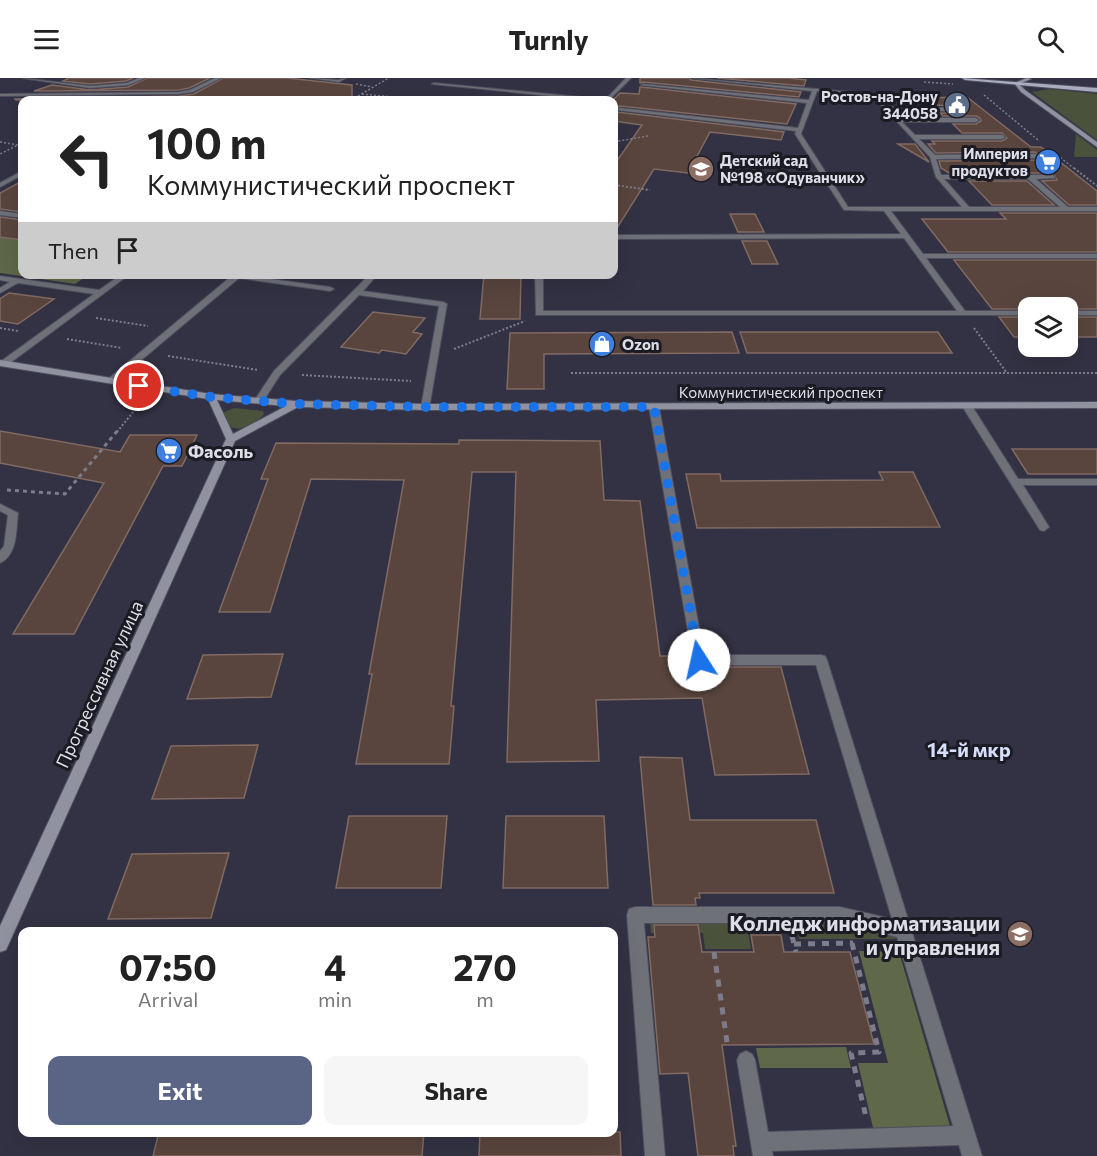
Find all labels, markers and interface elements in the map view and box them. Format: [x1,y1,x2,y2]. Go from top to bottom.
icon: menu [30,23,63,56]
text: Turnly [508,23,589,56]
icon: search [1034,23,1067,56]
place label: Ростов-на-Дону 344058 [821,87,939,122]
public building icon: Ростов-на-Дону 344058 [942,90,972,120]
text: 100 m [147,116,267,168]
icon: left [48,120,126,198]
place label: Империя продуктов [951,144,1028,179]
supermarket icon: Империя продуктов [1033,147,1063,177]
place label: Детский сад №198 «Одуванчик» [720,151,865,186]
school or university icon: Детский сад №198 «Одуванчик» [686,154,716,184]
text: Коммунистический проспект [147,168,515,201]
icon: arrive [111,234,144,267]
text: Then [48,237,99,264]
map controls [1018,297,1078,357]
button: layers [1018,297,1078,357]
shop icon: Ozon [587,329,617,359]
place label: Ozon [622,335,660,353]
pin [113,360,164,411]
icon: arrive [122,369,155,402]
street label: Коммунистический проспект [679,383,883,401]
supermarket icon: Фасоль [154,436,184,466]
place label: Фасоль [188,440,254,462]
street label: Прогрессивная улица [51,597,147,771]
position arrow [667,628,731,692]
district label: 14-й мкр [927,737,1011,761]
place label: Колледж информатизации и управления [729,910,1000,959]
school or university icon: Колледж информатизации и управления [1005,919,1035,949]
text: 07:50 [119,944,217,988]
text: 4 [324,944,346,988]
text: 270 [453,944,517,988]
text: Arrival [138,987,198,1011]
text: min [318,987,352,1011]
text: m [476,987,494,1011]
button: Exit [48,1056,312,1125]
button: Share [324,1056,588,1125]

